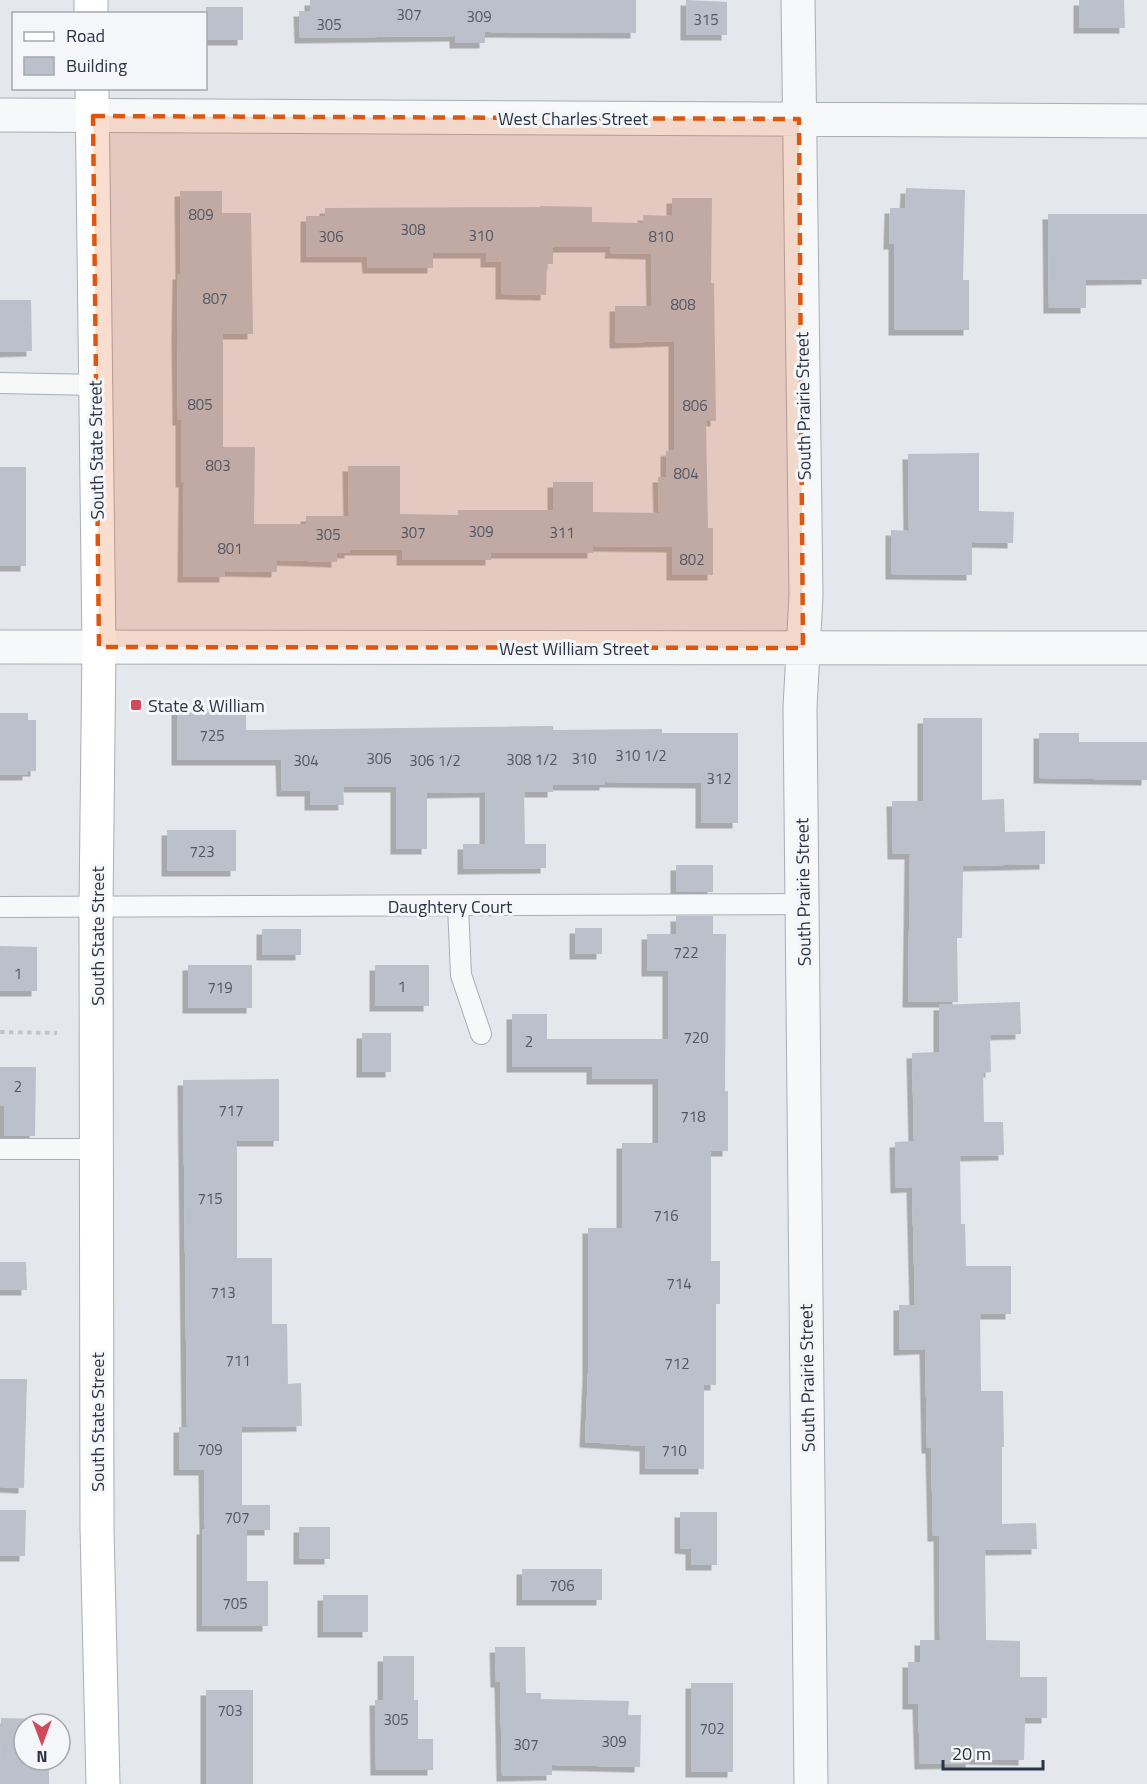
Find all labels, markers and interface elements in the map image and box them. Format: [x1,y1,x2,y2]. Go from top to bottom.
house number: 307 [396,3,422,26]
house number: 309 [466,5,492,28]
house number: 315 [693,8,719,31]
legend [12,12,207,90]
house number: 305 [316,13,342,36]
text: Road [66,22,105,49]
text: Building [66,52,127,79]
street label: West Charles Street [498,105,649,132]
house number: 809 [188,203,214,226]
house number: 308 [400,218,426,241]
house number: 310 [468,224,494,247]
house number: 306 [318,225,344,248]
house number: 810 [648,225,674,248]
house number: 807 [202,287,228,310]
house number: 808 [670,293,696,316]
street label: South Prairie Street [788,331,818,480]
street label: South State Street [81,379,111,520]
house number: 805 [187,393,213,416]
house number: 806 [682,394,708,417]
house number: 803 [205,454,231,477]
house number: 804 [673,462,699,485]
house number: 309 [468,520,494,543]
house number: 307 [400,521,426,544]
house number: 311 [549,521,575,544]
house number: 305 [315,523,341,546]
house number: 801 [217,537,243,560]
house number: 802 [679,548,705,571]
street label: West William Street [499,635,650,662]
place label: State & William [148,692,265,719]
marker: State & William [129,698,143,712]
house number: 725 [199,724,225,747]
house number: 310 1/2 [615,744,667,767]
house number: 306 [366,747,392,770]
house number: 310 [571,747,597,770]
house number: 308 1/2 [506,748,558,771]
house number: 304 [293,749,319,772]
house number: 306 1/2 [409,749,461,772]
house number: 312 [706,767,732,790]
street label: South Prairie Street [788,817,818,966]
house number: 723 [189,840,215,863]
street label: South State Street [84,866,111,1006]
street label: Daughtery Court [388,893,513,920]
house number: 722 [673,941,699,964]
house number: 1 [14,962,22,985]
house number: 1 [398,975,406,998]
house number: 719 [207,976,233,999]
house number: 720 [683,1026,709,1049]
house number: 2 [525,1030,533,1053]
house number: 2 [14,1075,22,1098]
house number: 717 [218,1099,244,1122]
house number: 718 [680,1105,706,1128]
house number: 715 [197,1187,223,1210]
house number: 716 [653,1204,679,1227]
house number: 714 [666,1272,692,1295]
house number: 713 [210,1281,236,1304]
street label: South Prairie Street [792,1303,822,1452]
house number: 711 [225,1349,251,1372]
street label: South State Street [84,1352,111,1492]
house number: 712 [664,1352,690,1375]
house number: 709 [197,1438,223,1461]
house number: 710 [661,1439,687,1462]
house number: 707 [224,1506,250,1529]
house number: 706 [549,1574,575,1597]
house number: 705 [222,1592,248,1615]
house number: 703 [217,1699,243,1722]
house number: 305 [383,1708,409,1731]
north arrow [12,1712,72,1772]
house number: 702 [699,1717,725,1740]
house number: 309 [601,1730,627,1753]
house number: 307 [513,1733,539,1756]
scale bar [943,1733,1044,1771]
text: 20 m [952,1740,991,1767]
text: N [36,1745,48,1769]

